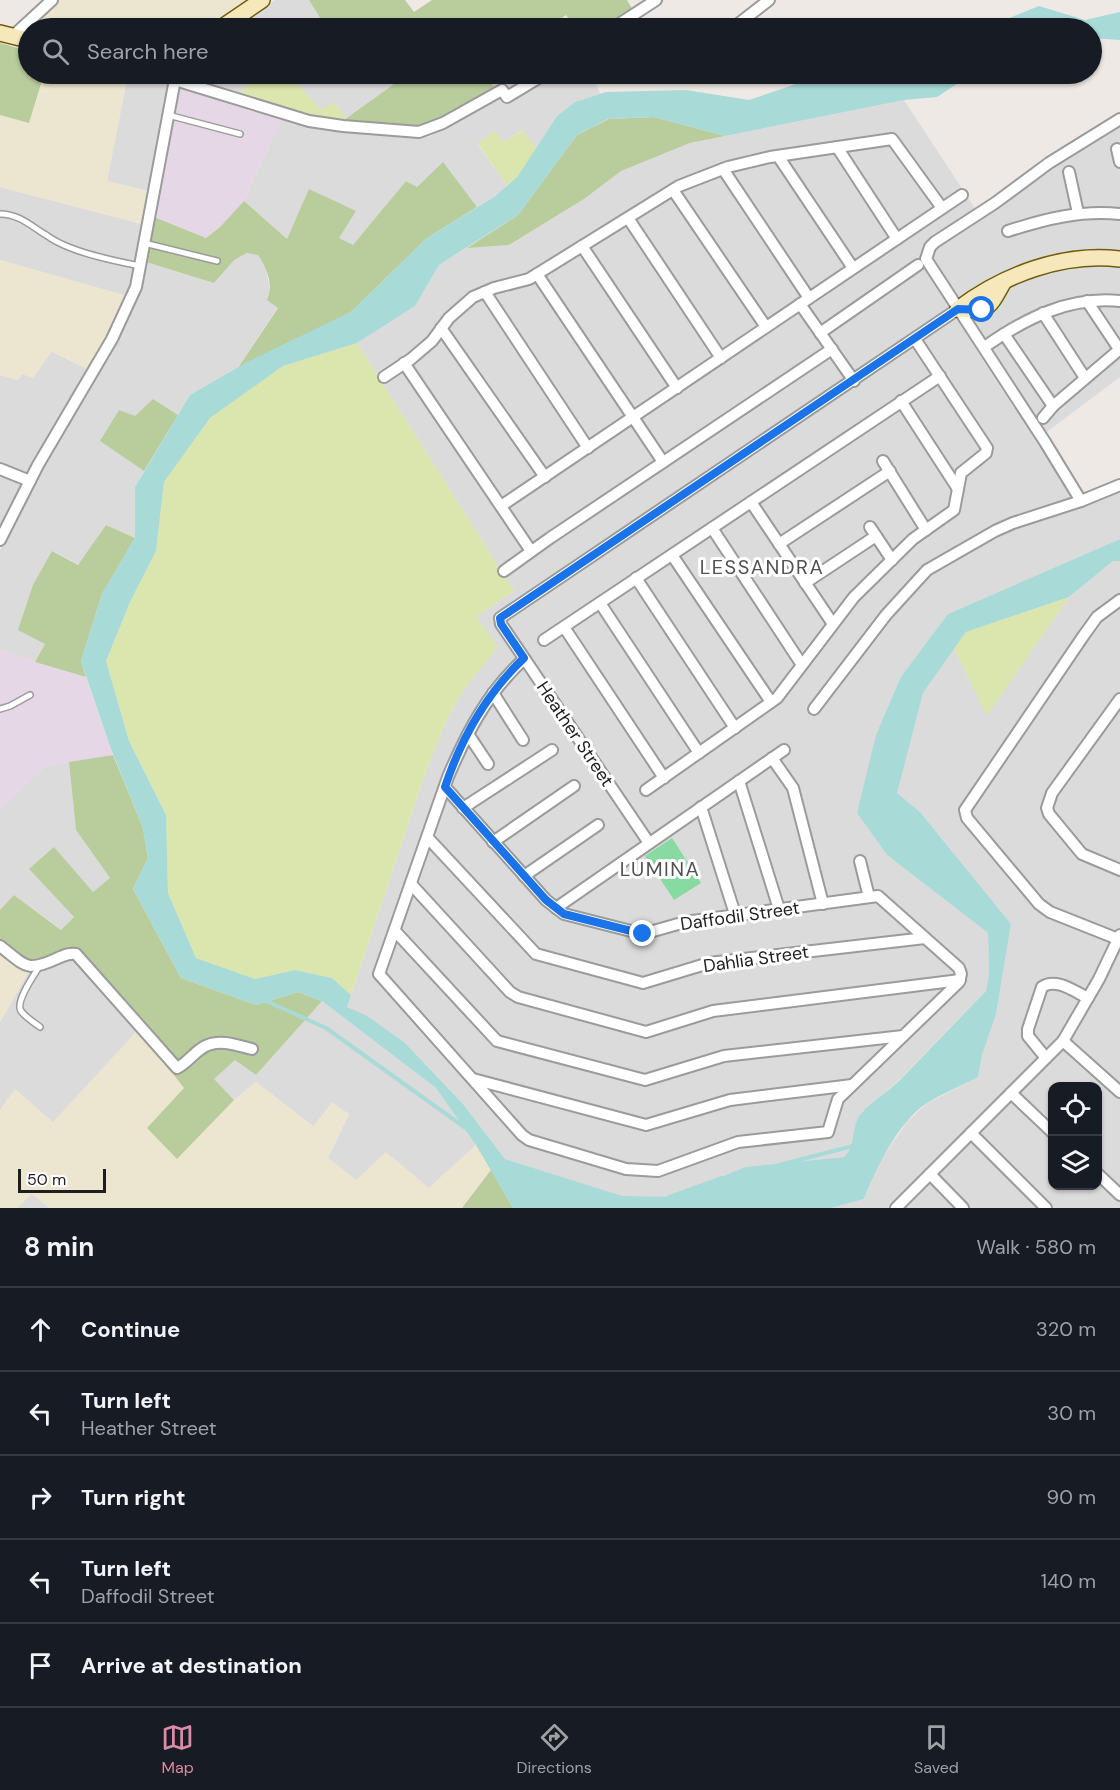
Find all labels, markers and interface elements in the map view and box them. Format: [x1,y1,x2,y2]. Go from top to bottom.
search box [18,18,1102,84]
icon: search [39,35,72,68]
text: Search here [87,37,208,66]
route start [968,296,994,322]
district label: LESSANDRA [700,554,824,580]
street label: Heather Street [531,677,619,791]
district label: LUMINA [620,856,700,882]
street label: Daffodil Street [679,896,801,936]
route end [629,920,655,946]
street label: Dahlia Street [702,940,810,978]
map controls [1048,1082,1102,1190]
button: locate [1048,1082,1102,1136]
button: layers [1048,1136,1102,1190]
scale bar [18,1166,106,1194]
text: 50 m [27,1169,66,1190]
text: 8 min [24,1230,94,1264]
text: Walk · 580 m [976,1234,1096,1260]
icon: ahead [24,1313,57,1346]
text: Continue [81,1315,180,1344]
text: 320 m [1036,1316,1096,1342]
text: Turn left [81,1386,171,1415]
icon: left [24,1397,57,1430]
text: 30 m [1047,1400,1096,1426]
text: Heather Street [81,1415,217,1441]
icon: right [24,1481,57,1514]
text: Turn right [81,1483,186,1512]
text: 90 m [1047,1484,1096,1510]
text: Turn left [81,1554,171,1583]
icon: left [24,1565,57,1598]
text: 140 m [1041,1568,1096,1594]
text: Daffodil Street [81,1583,215,1609]
icon: arrive [24,1649,57,1682]
text: Arrive at destination [81,1651,302,1680]
tab: Map [161,1721,194,1778]
tab: Directions [516,1721,592,1778]
tab: Saved [914,1721,959,1778]

